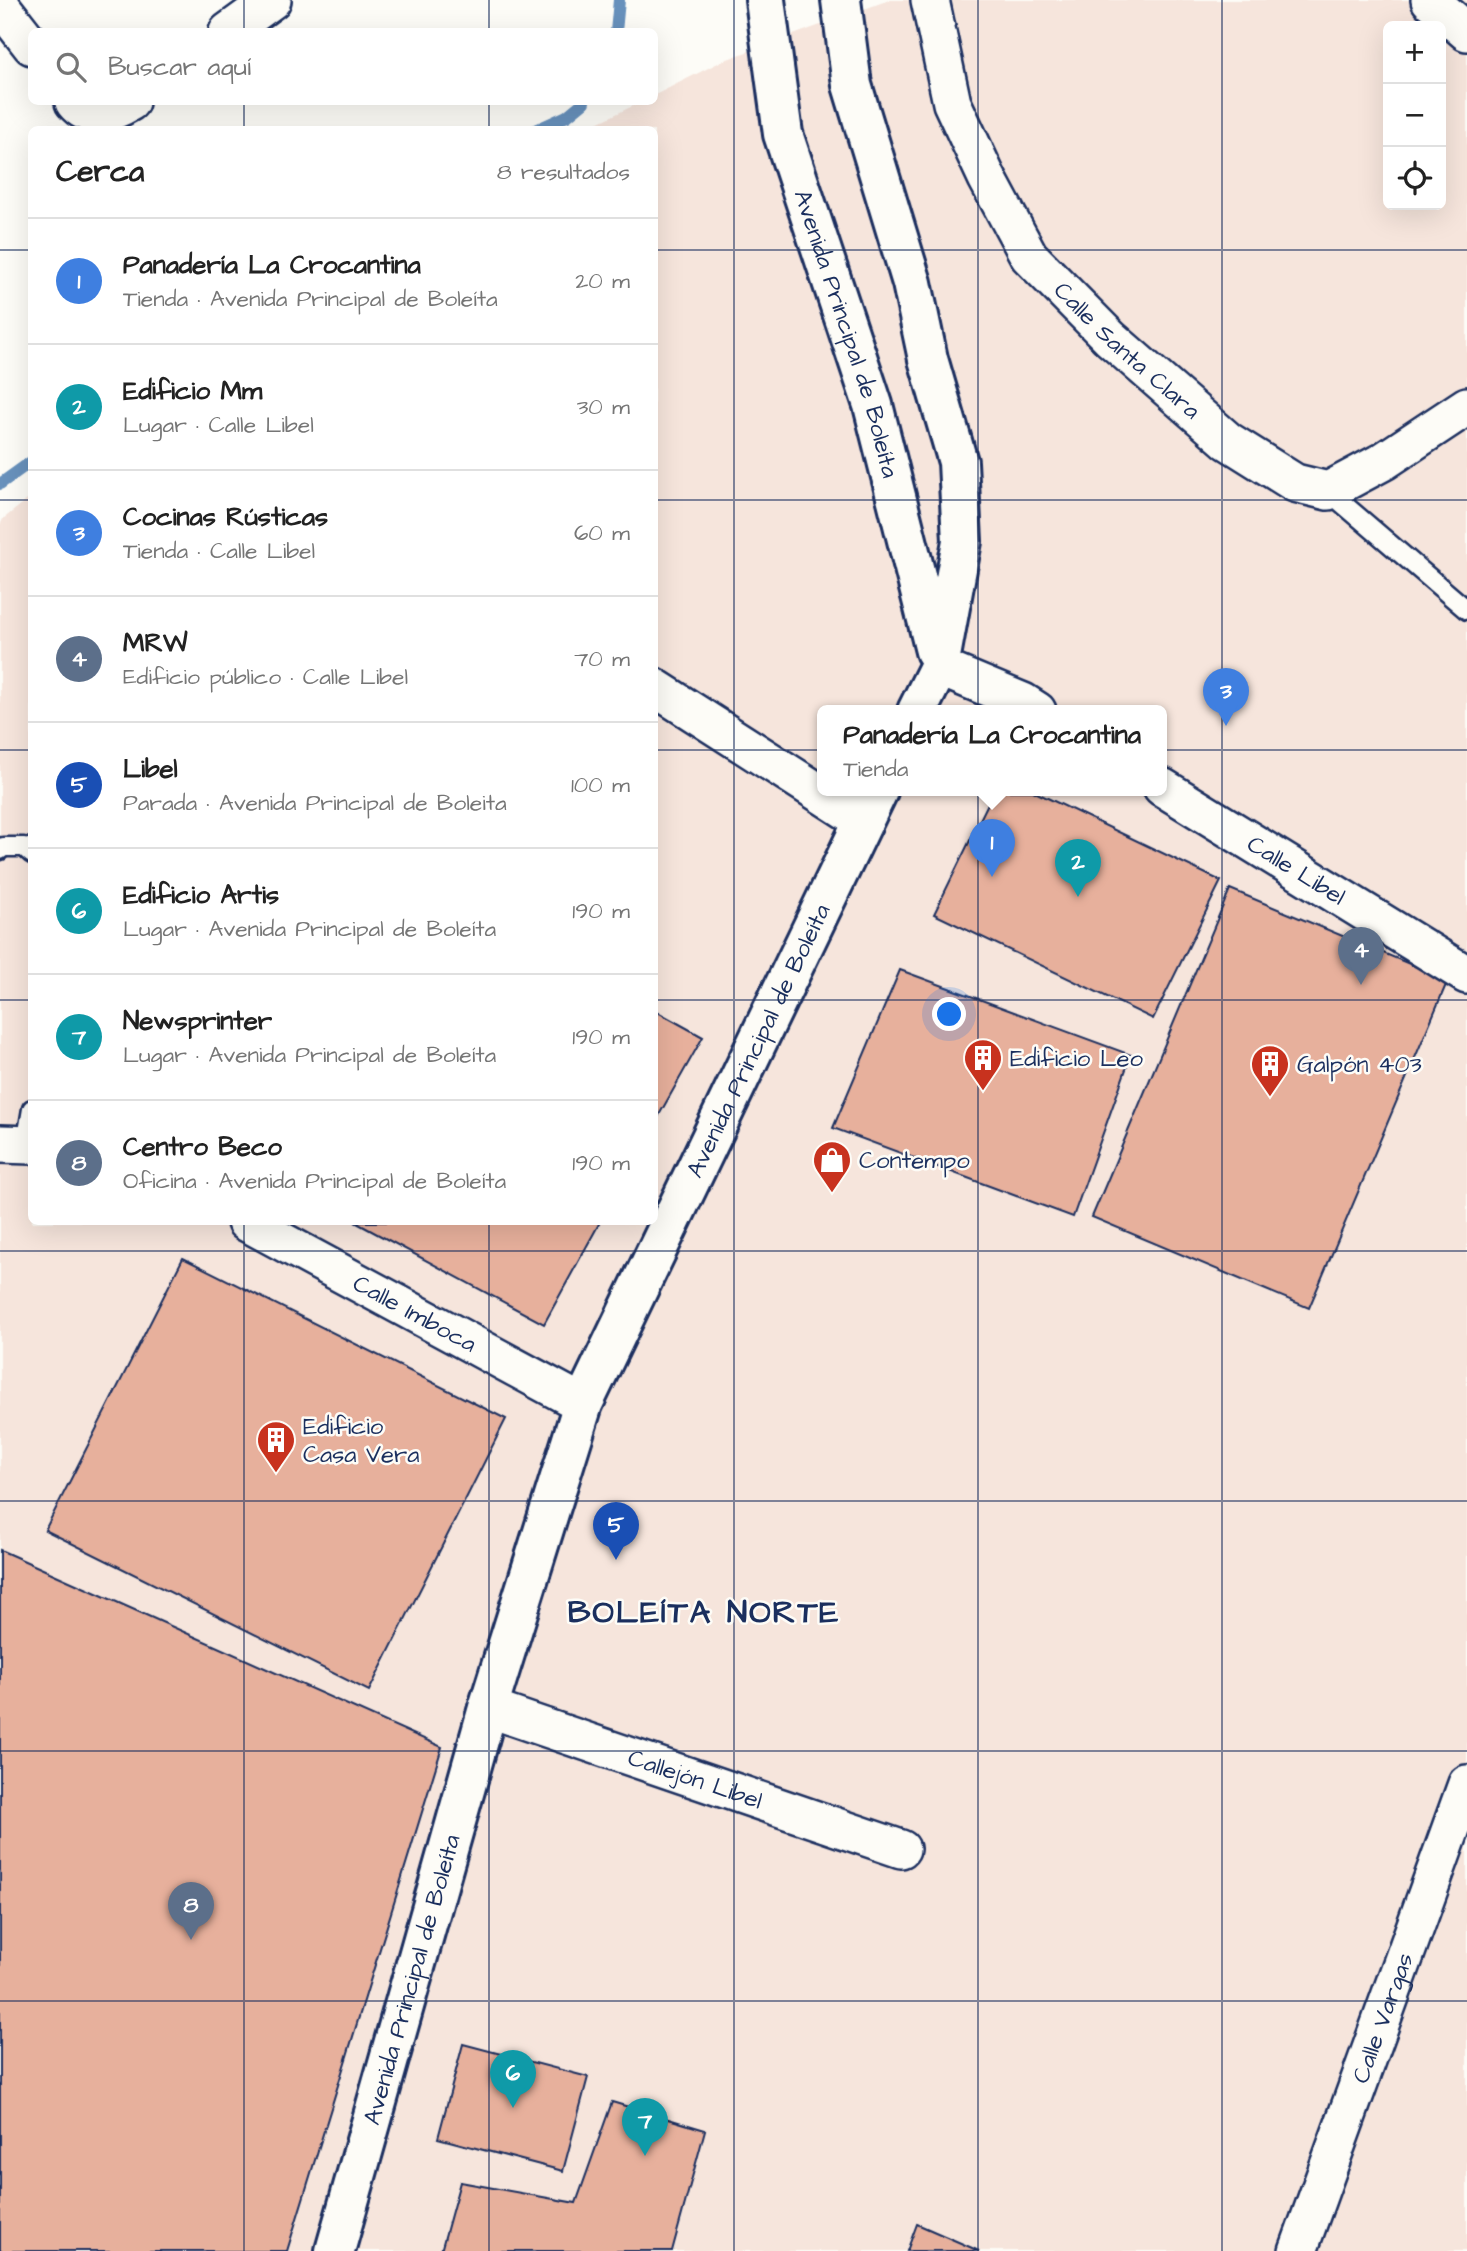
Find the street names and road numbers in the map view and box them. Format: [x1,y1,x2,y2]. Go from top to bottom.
street label: Avenida Principal de Boleíta [785,186,907,482]
street label: Calle Santa Clara [1046,275,1208,428]
street label: Calle Libel [1240,827,1352,914]
street label: Avenida Principal de Boleíta [678,898,839,1184]
street label: Calle Imboca [347,1267,482,1361]
street label: Callejón Libel [623,1741,767,1818]
street label: Avenida Principal de Boleíta [355,1831,470,2129]
street label: Calle Vargas [1344,1948,1423,2088]

